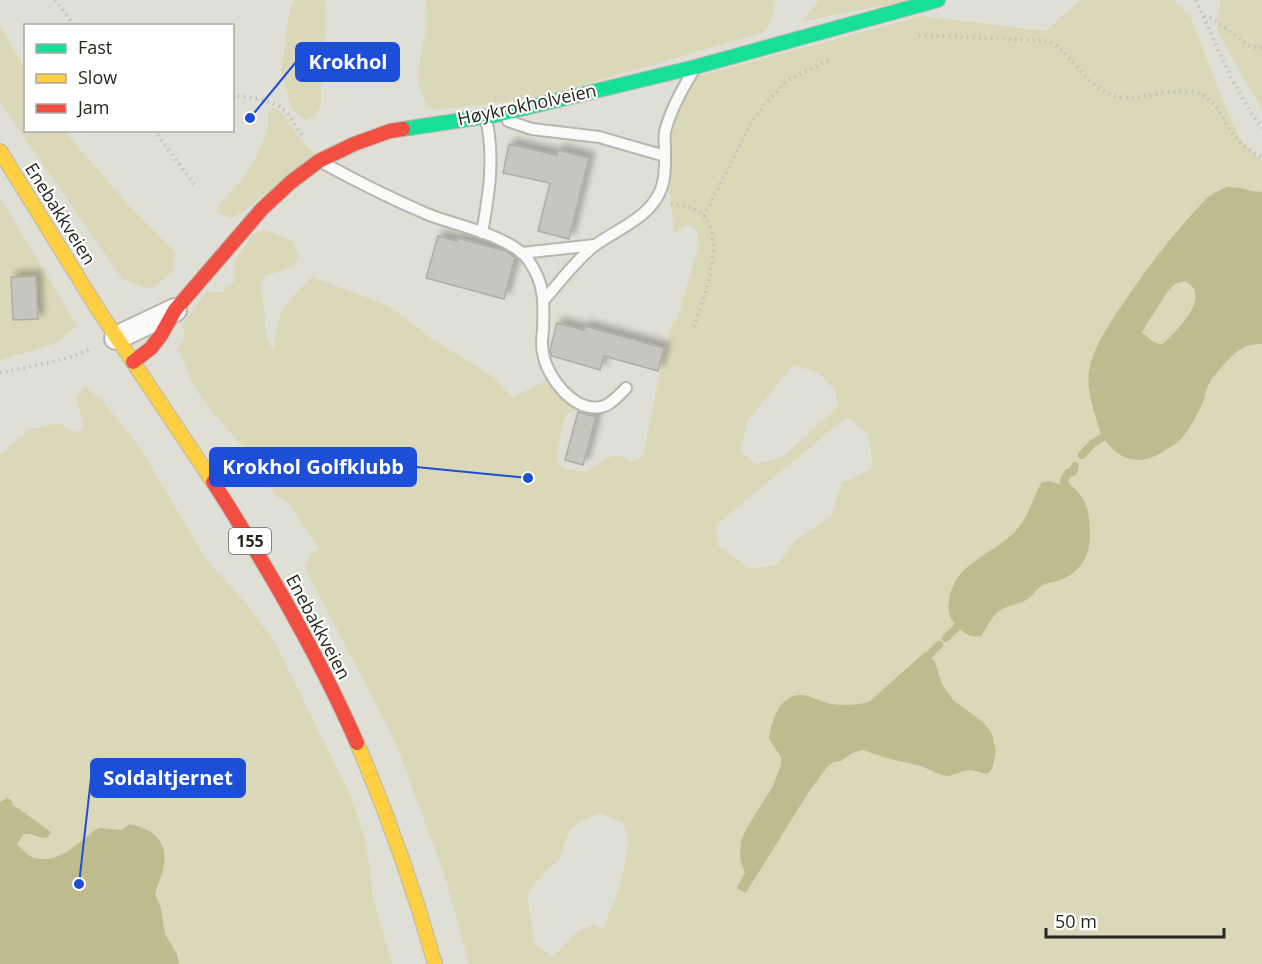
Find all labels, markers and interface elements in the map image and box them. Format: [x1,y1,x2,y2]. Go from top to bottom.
legend [24,24,234,132]
text: Fast [78,35,112,59]
callout: Krokhol [296,43,399,81]
text: Krokhol [309,48,387,75]
text: Slow [78,65,117,89]
street label: Høykrokholveien [455,78,598,130]
text: Jam [76,95,110,119]
street label: Enebakkveien [20,158,102,269]
callout: Krokhol Golfklubb [210,448,416,486]
text: Krokhol Golfklubb [222,453,404,480]
road number: 155 [229,528,271,554]
street label: Enebakkveien [281,570,357,683]
callout: Soldaltjernet [91,759,245,797]
text: Soldaltjernet [103,764,233,791]
scale bar [1046,901,1224,939]
text: 50 m [1055,909,1097,933]

